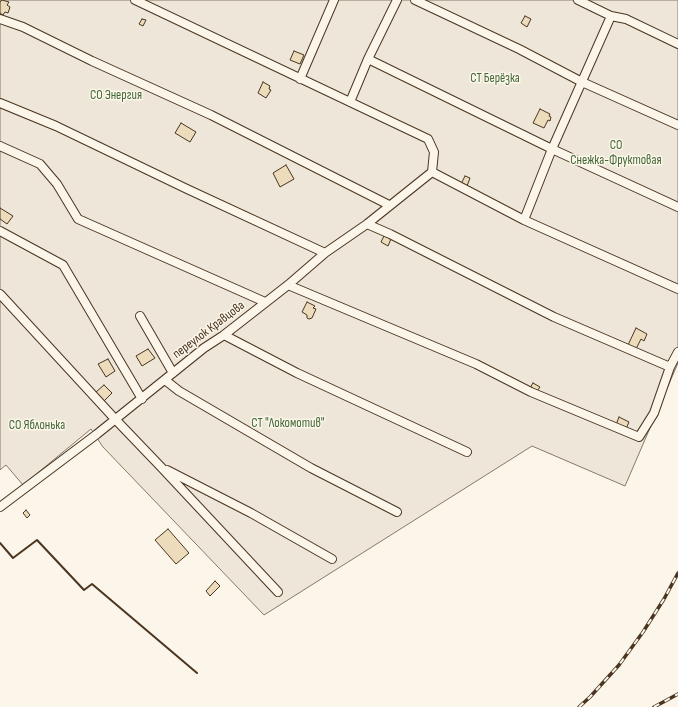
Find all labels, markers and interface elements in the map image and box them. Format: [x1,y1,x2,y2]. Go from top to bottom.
park label: СТ Берёзка [470,71,520,87]
park label: СО Энергия [90,88,142,104]
park label: СО Снежка-Фруктовая [570,138,662,169]
street label: переулок Кравцова [170,298,248,362]
park label: СТ "Локомотив" [251,416,325,432]
park label: СО Яблонька [9,418,65,434]

